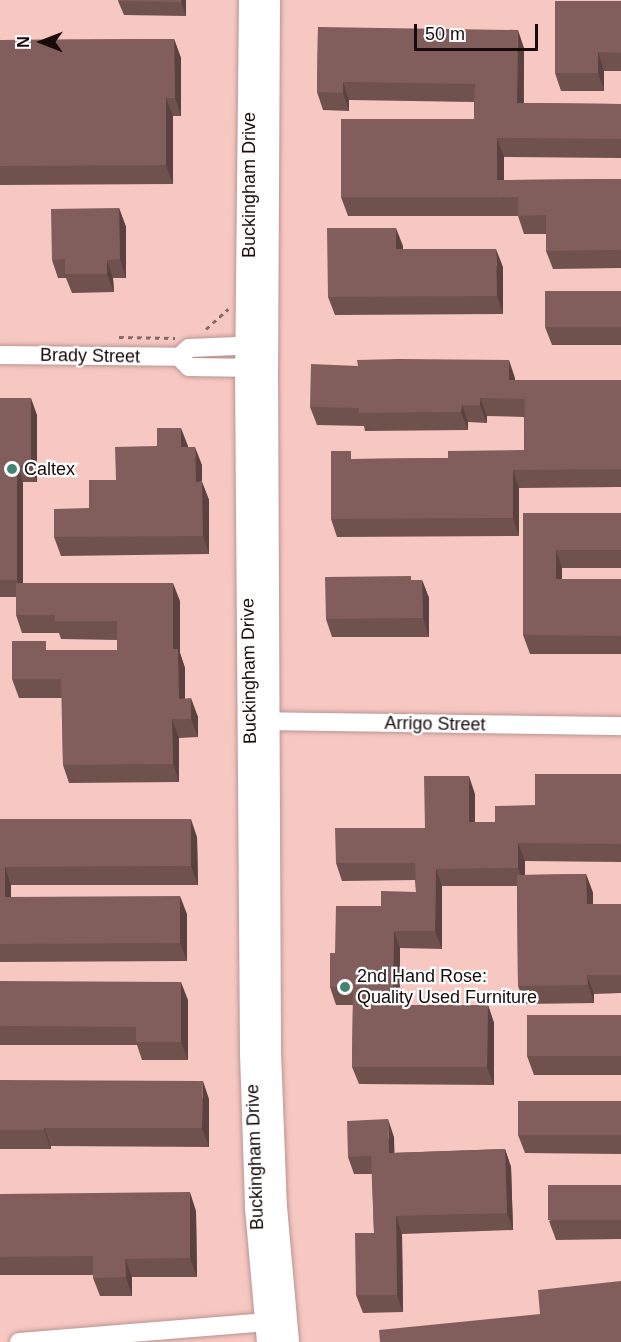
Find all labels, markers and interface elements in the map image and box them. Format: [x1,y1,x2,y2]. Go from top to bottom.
north arrow [12,12,72,72]
scale bar [417,12,542,50]
text: 50 m [425,24,465,44]
text: N [15,36,32,48]
street label: Buckingham Drive [238,112,260,258]
street label: Brady Street [40,344,140,368]
place label: Caltex [24,458,75,480]
marker: Caltex [5,462,19,476]
street label: Buckingham Drive [237,598,261,744]
street label: Arrigo Street [384,712,486,736]
place label: 2nd Hand Rose: Quality Used Furniture [357,966,537,1008]
marker: 2nd Hand Rose: Quality Used Furniture [338,980,352,994]
street label: Buckingham Drive [242,1084,268,1230]

